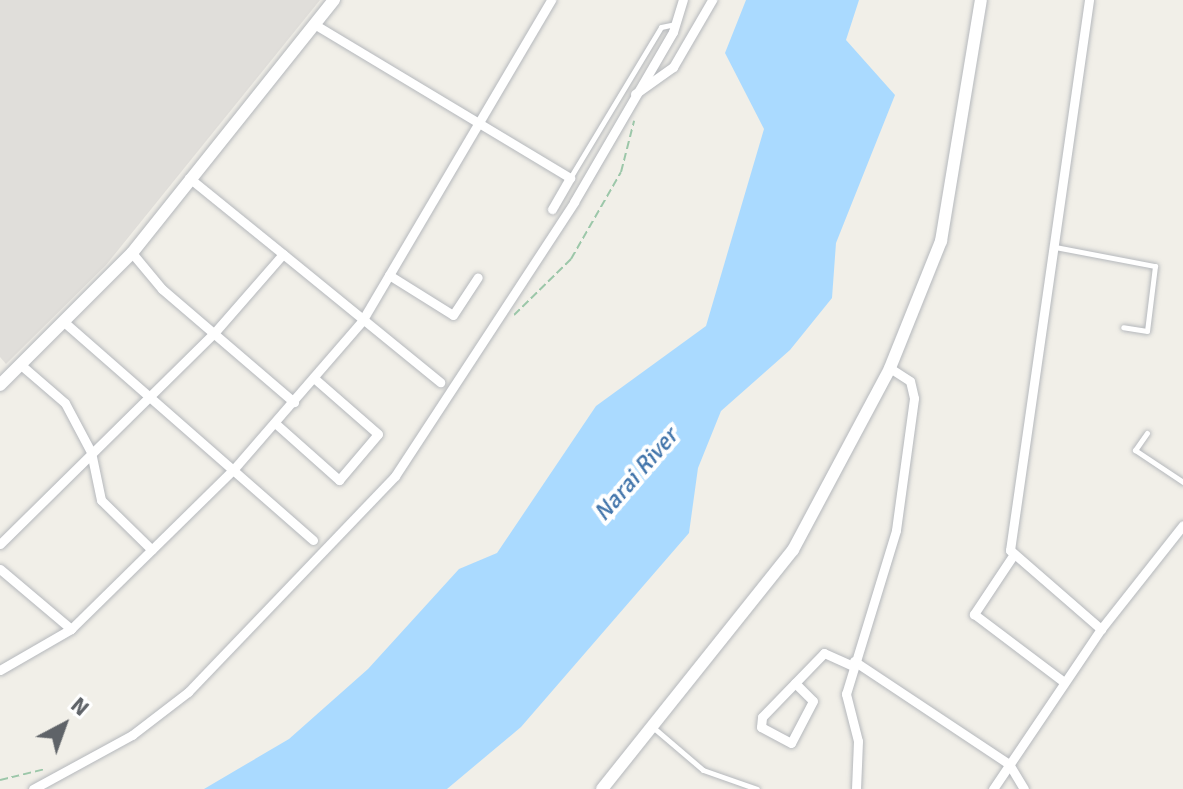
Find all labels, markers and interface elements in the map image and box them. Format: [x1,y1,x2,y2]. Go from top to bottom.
water label: Narai River [588,423,684,527]
north arrow [24,685,104,765]
text: N [65,691,95,722]

